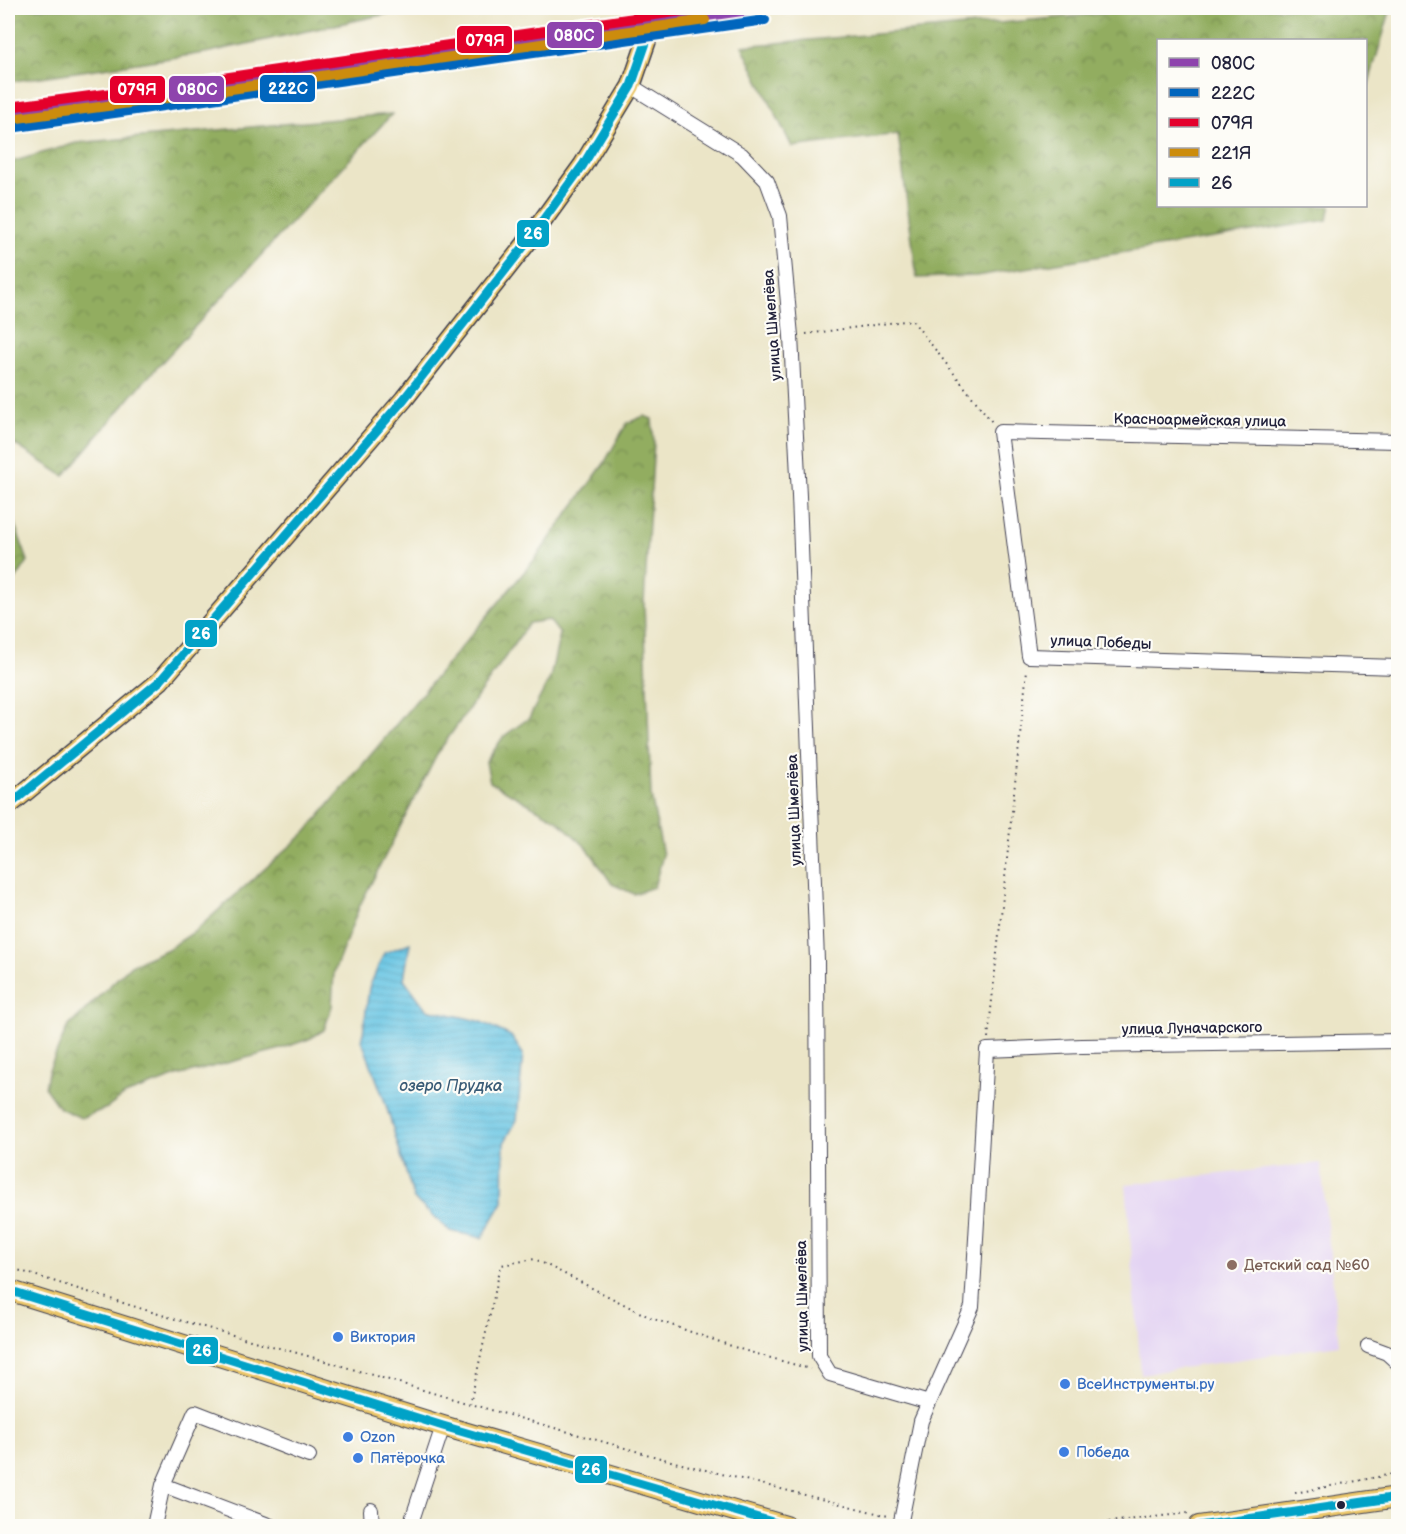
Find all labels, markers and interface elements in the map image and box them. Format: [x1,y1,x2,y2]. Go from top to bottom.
line badge: 080С [546,21,603,49]
line badge: 079Я [456,25,513,54]
text: 080С [554,27,594,46]
text: 079Я [465,32,505,51]
legend [1157,39,1367,207]
text: 080С [1211,53,1255,74]
line badge: 222С [259,74,316,103]
line badge: 079Я [109,75,166,104]
line badge: 080С [168,75,225,103]
text: 222С [268,80,308,99]
text: 079Я [117,81,157,100]
text: 080С [177,81,217,100]
text: 222С [1211,83,1255,104]
text: 079Я [1211,113,1253,134]
text: 221Я [1211,143,1252,164]
text: 26 [1211,173,1233,194]
line badge: 26 [516,219,550,248]
text: 26 [523,225,543,244]
street label: улица Шмелёва [759,268,786,381]
street label: Красноармейская улица [1114,409,1287,432]
line badge: 26 [184,619,218,648]
text: 26 [191,625,211,644]
street label: улица Победы [1050,631,1152,654]
street label: улица Шмелёва [783,754,806,866]
street label: улица Луначарского [1122,1018,1263,1039]
water label: озеро Прудка [400,1077,502,1096]
street label: улица Шмелёва [792,1240,813,1352]
place label: Детский сад №60 [1244,1256,1370,1275]
marker: Детский сад №60 [1225,1258,1239,1272]
place label: Виктория [350,1328,416,1347]
marker: Виктория [331,1330,345,1344]
line badge: 26 [185,1336,219,1365]
text: 26 [192,1342,212,1361]
place label: ВсеИнструменты.ру [1077,1375,1214,1394]
marker: ВсеИнструменты.ру [1058,1377,1072,1391]
place label: Ozon [360,1428,395,1447]
marker: Ozon [341,1430,355,1444]
place label: Победа [1076,1443,1130,1462]
marker: Победа [1057,1445,1071,1459]
place label: Пятёрочка [370,1449,445,1468]
marker: Пятёрочка [351,1451,365,1465]
line badge: 26 [574,1455,608,1484]
text: 26 [581,1461,601,1480]
unlabelled marker [1335,1499,1347,1511]

